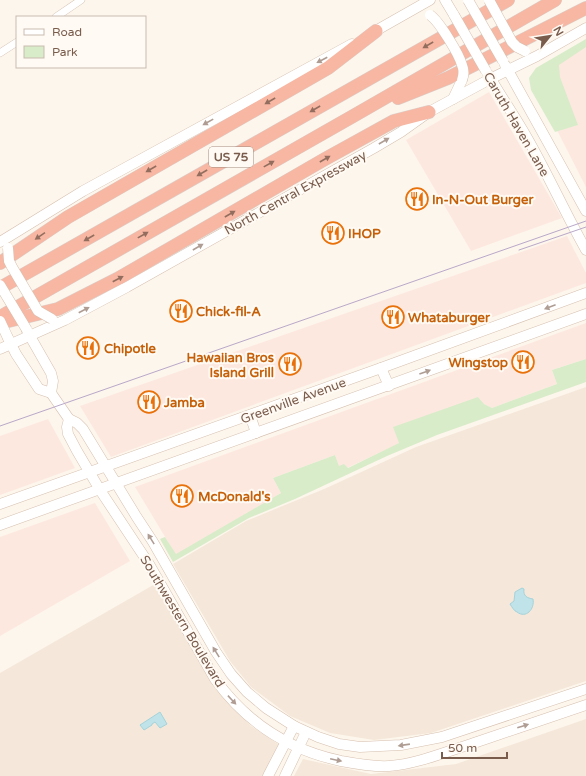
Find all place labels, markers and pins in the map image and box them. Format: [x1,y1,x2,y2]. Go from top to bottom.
restaurant icon: In-N-Out Burger [404,186,430,212]
place label: In-N-Out Burger [432,192,534,208]
restaurant icon: IHOP [320,220,346,246]
place label: IHOP [348,226,381,242]
restaurant icon: Chick-fil-A [168,298,194,324]
place label: Chick-fil-A [196,304,261,320]
restaurant icon: Whataburger [380,304,406,330]
place label: Whataburger [408,310,491,326]
restaurant icon: Chipotle [75,335,101,361]
place label: Chipotle [104,341,156,357]
restaurant icon: Wingstop [510,349,536,375]
place label: Hawaiian Bros Island Grill [187,350,274,381]
restaurant icon: Hawaiian Bros Island Grill [277,351,303,377]
place label: Wingstop [448,355,508,371]
restaurant icon: Jamba [136,389,162,415]
place label: Jamba [163,395,205,411]
restaurant icon: McDonald's [169,483,195,509]
place label: McDonald's [198,489,271,505]

